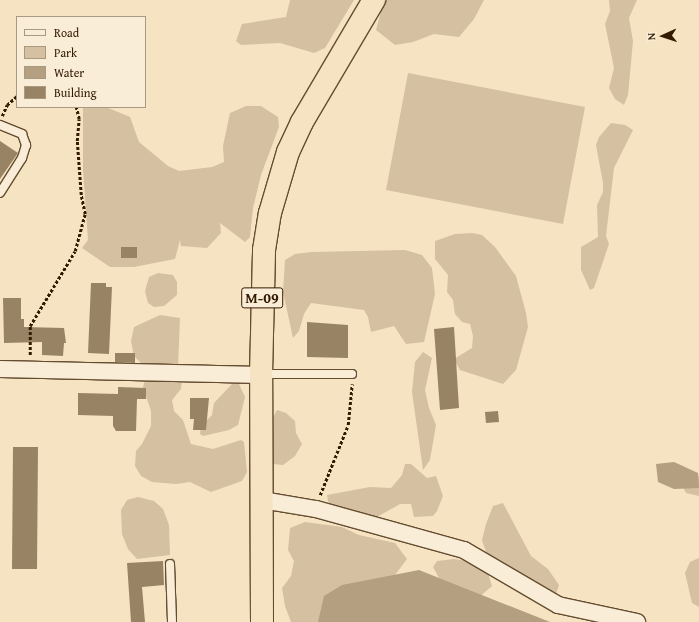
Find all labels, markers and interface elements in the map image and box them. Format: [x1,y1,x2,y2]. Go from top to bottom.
legend [16,16,146,108]
north arrow [643,16,683,56]
text: Road [54,24,79,41]
text: N [643,33,659,41]
text: Park [54,44,77,61]
text: Water [54,64,84,81]
text: Building [54,84,97,101]
road number: М-09 [241,285,283,311]

